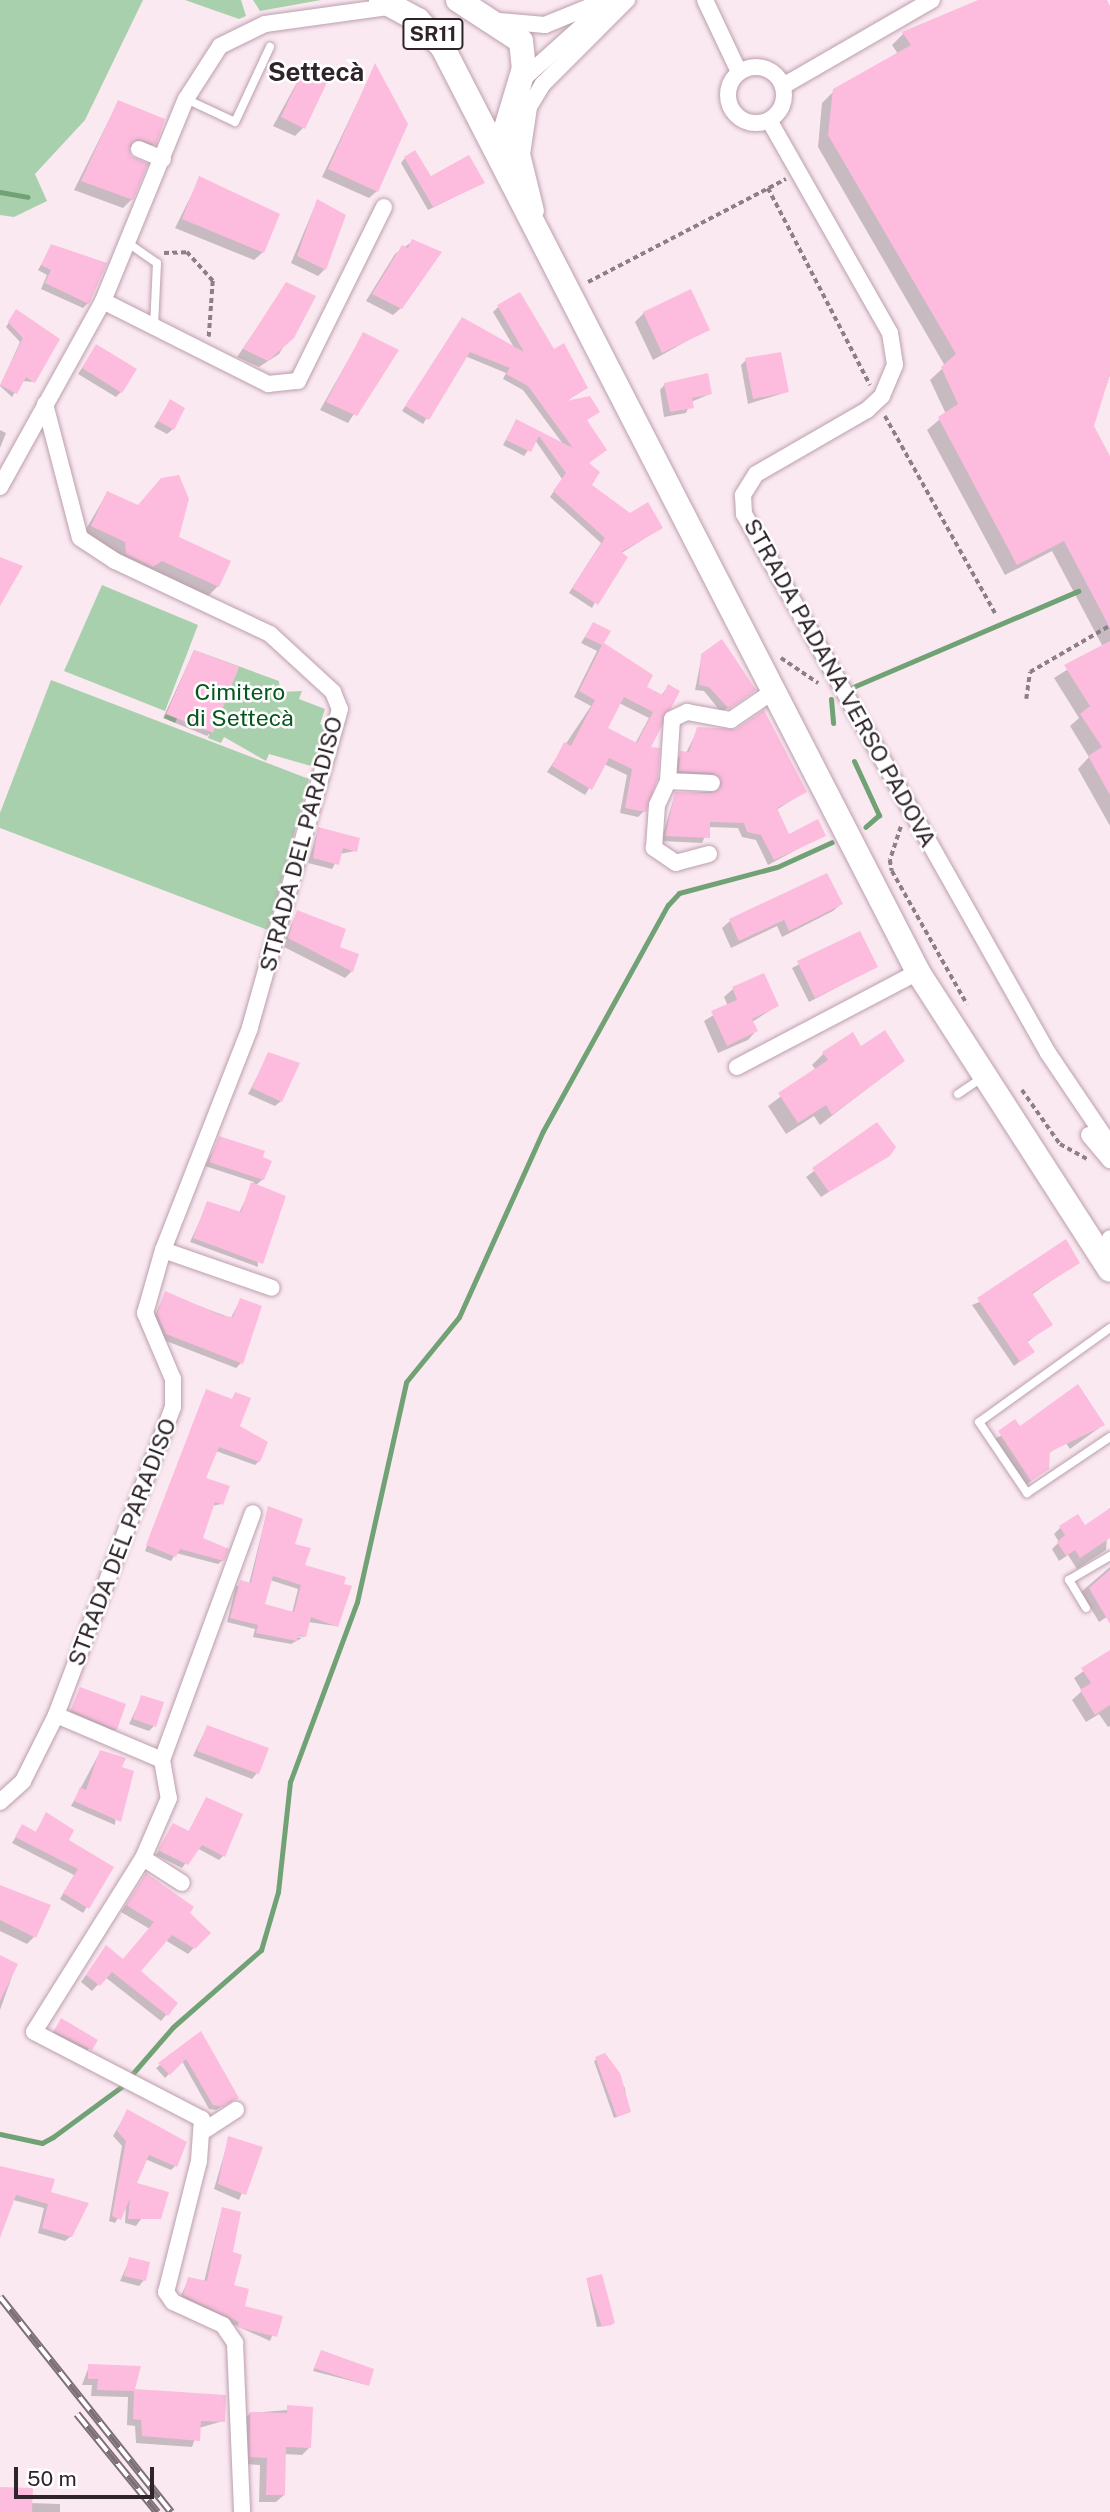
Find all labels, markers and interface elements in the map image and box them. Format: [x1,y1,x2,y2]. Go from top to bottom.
road number: SR11 [402,16,464,52]
district label: Settecà [268,56,364,88]
street label: STRADA PADANA VERSO PADOVA [738,514,942,852]
park label: Cimitero di Settecà [186,678,294,732]
street label: STRADA DEL PARADISO [254,713,348,975]
street label: STRADA DEL PARADISO [62,1414,182,1670]
scale bar [18,2452,158,2496]
text: 50 m [27,2466,77,2491]

